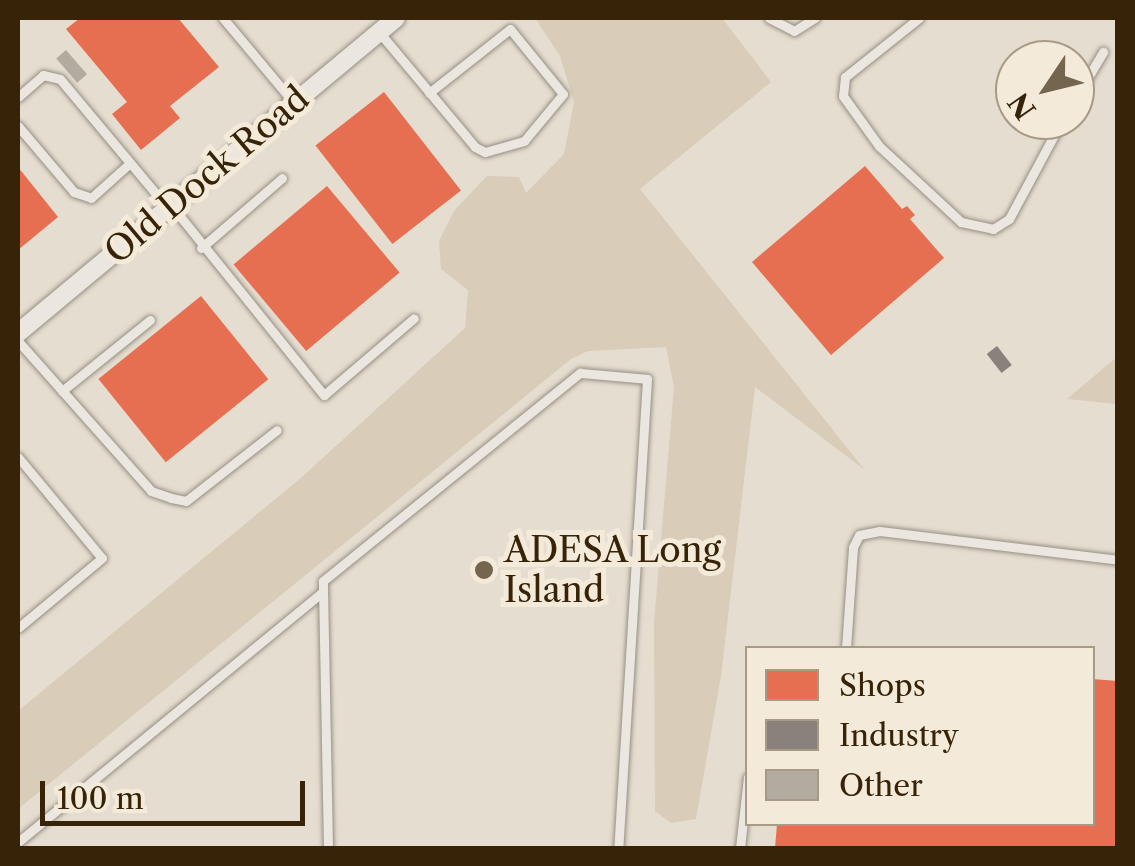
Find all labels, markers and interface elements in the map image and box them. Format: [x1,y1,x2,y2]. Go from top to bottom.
north arrow [995,40,1095,140]
street label: Old Dock Road [96,77,318,273]
text: N [1001,86,1043,126]
place label: ADESA Long Island [504,529,722,611]
marker: ADESA Long Island [473,559,495,581]
legend [745,646,1095,826]
text: Shops [839,667,926,704]
text: Industry [839,717,959,754]
scale bar [45,761,310,823]
text: Other [839,767,923,804]
text: 100 m [57,780,144,817]

